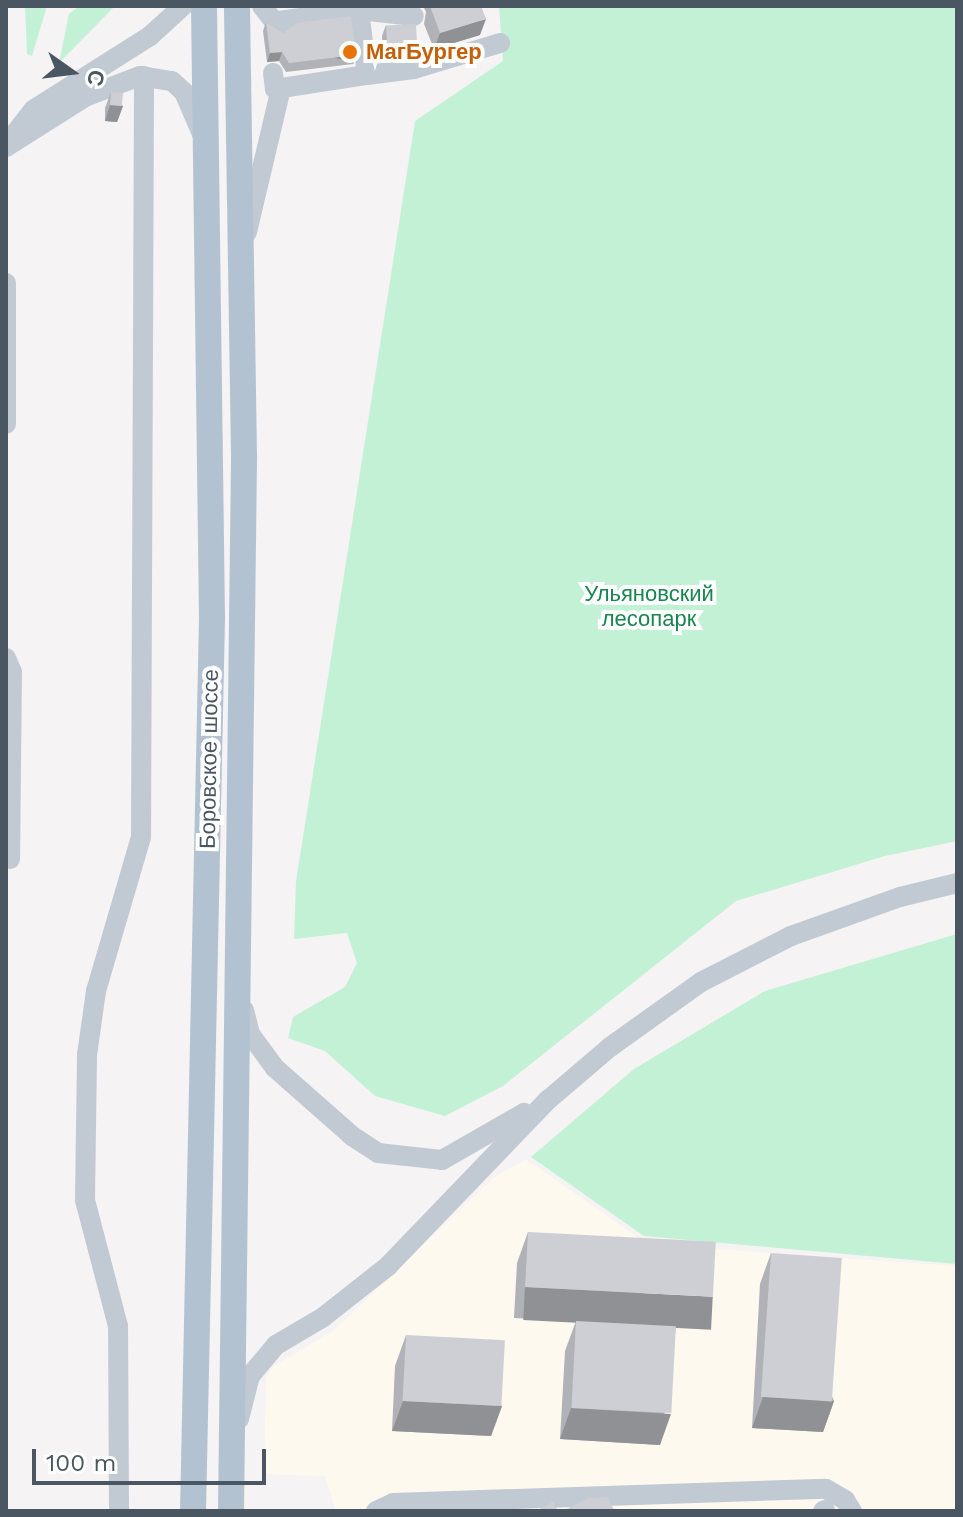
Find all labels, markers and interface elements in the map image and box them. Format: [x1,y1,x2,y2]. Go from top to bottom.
north arrow [32,32,112,112]
place label: МагБургер [366,39,482,65]
marker: МагБургер [341,43,359,61]
text: С [82,67,110,89]
park label: Ульяновский лесопарк [584,580,714,632]
street label: Боровское шоссе [194,669,224,849]
scale bar [36,1433,270,1483]
text: 100 m [46,1449,116,1477]

